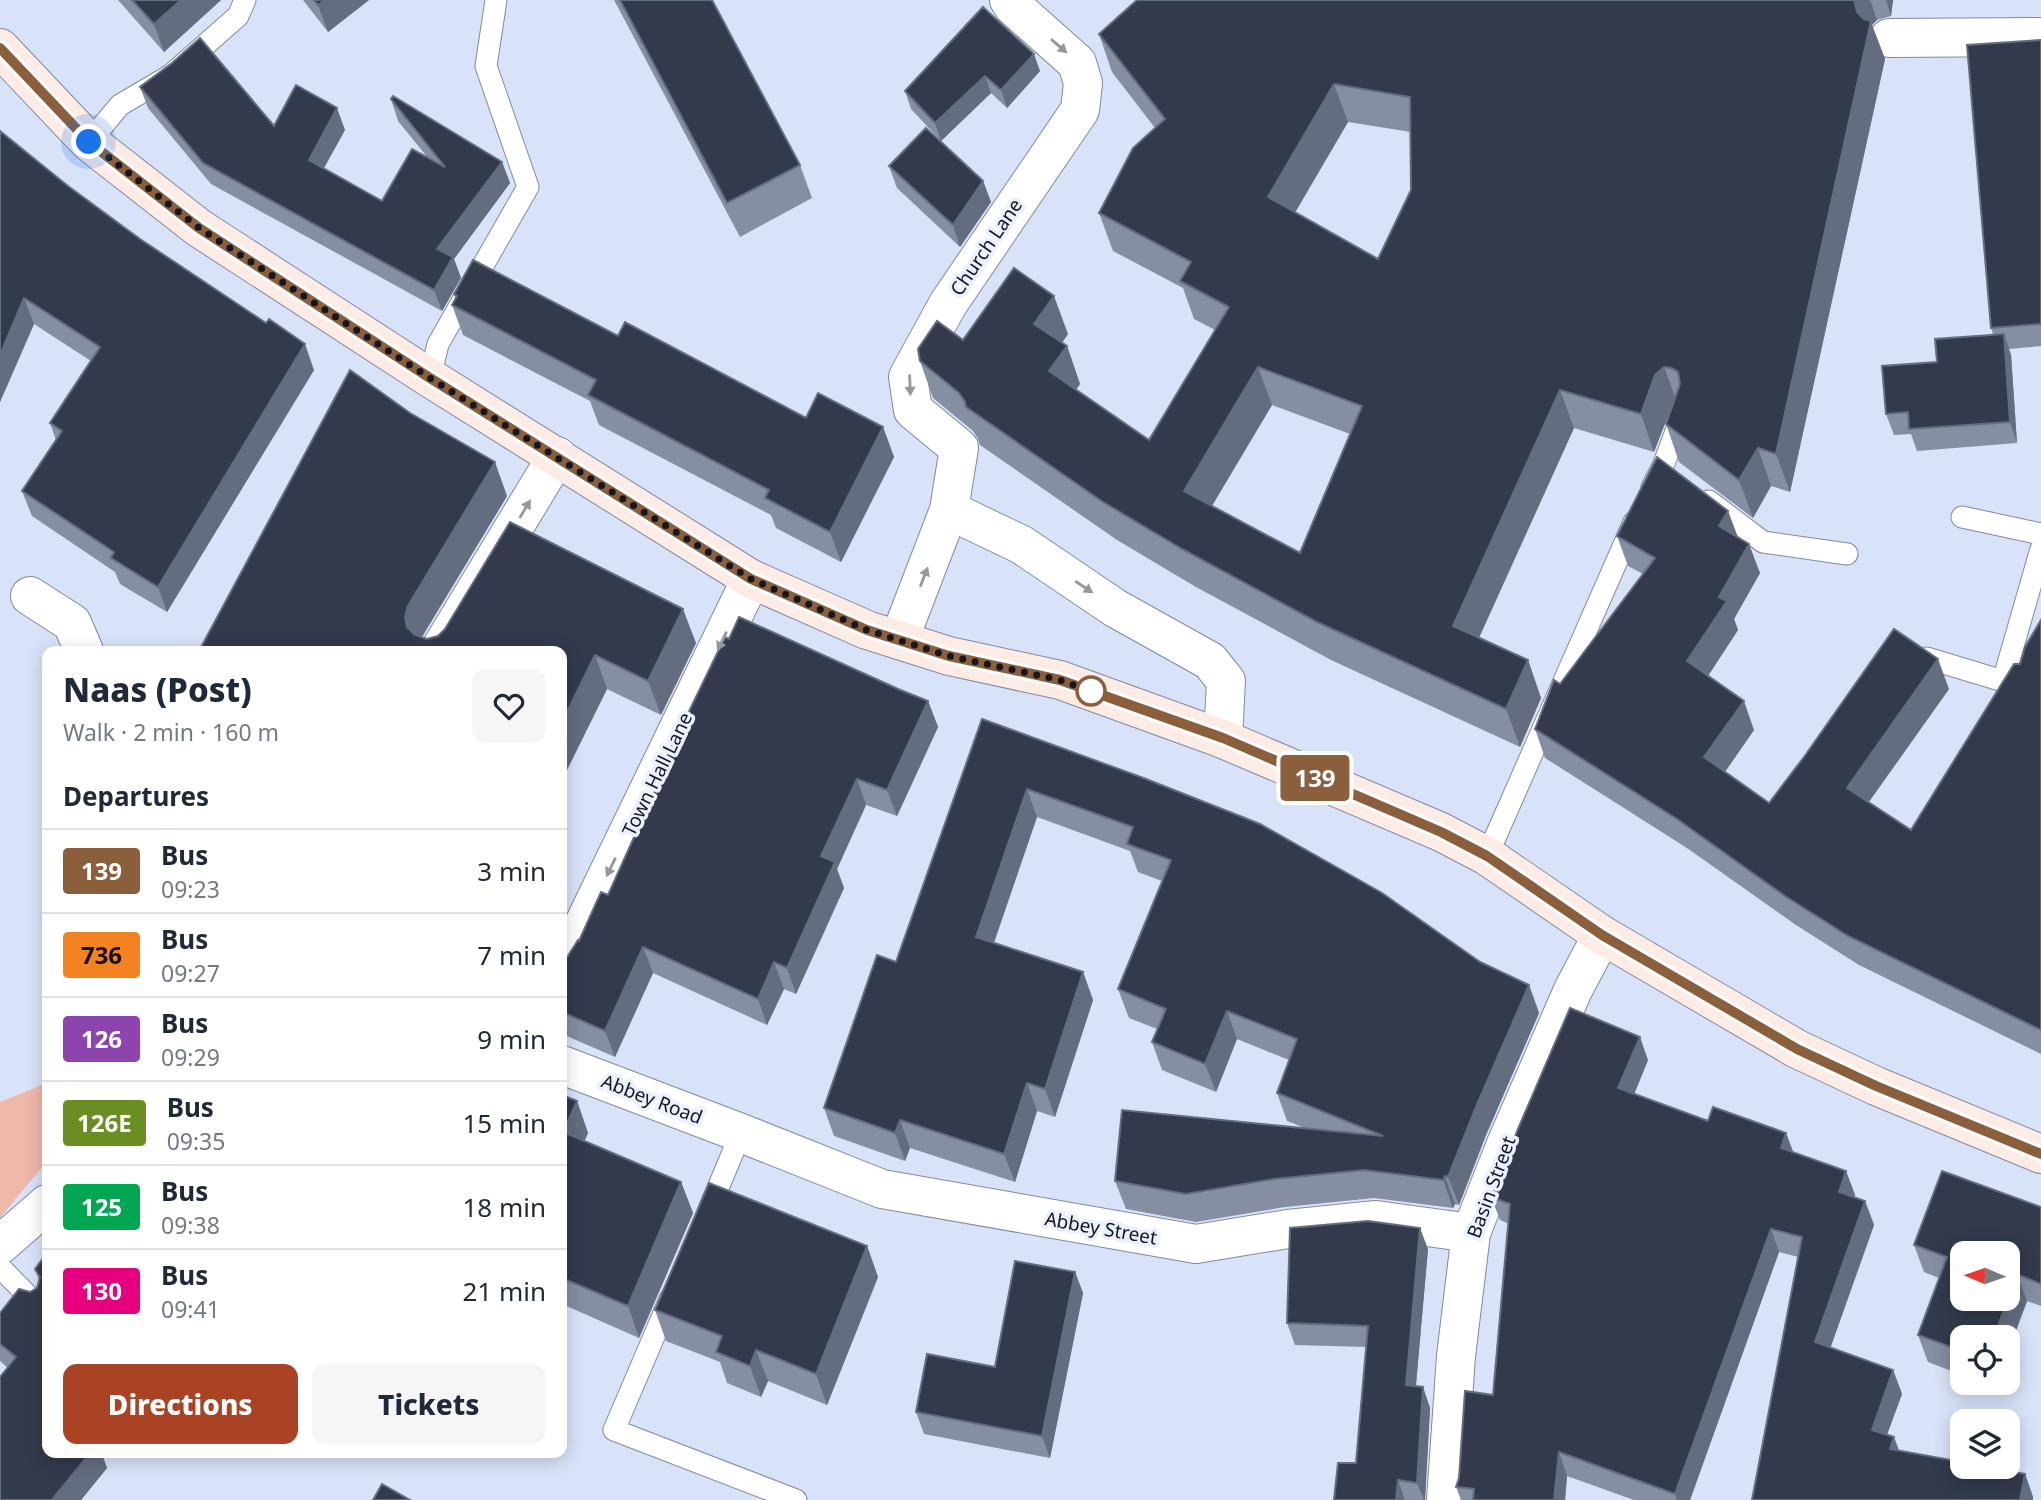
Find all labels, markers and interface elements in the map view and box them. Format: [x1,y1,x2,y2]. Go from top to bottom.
one-way arrow [1050,38,1068,54]
your location [71,124,106,159]
street label: Church Lane [944,193,1028,301]
one-way arrow [905,374,916,396]
one-way arrow [519,499,531,518]
one-way arrow [918,566,929,587]
one-way arrow [1075,580,1093,594]
one-way arrow [716,631,728,651]
text: Naas (Post) [63,667,252,712]
button: heart [472,669,546,743]
unlabelled marker [1076,676,1106,706]
street label: Town Hall Lane [616,708,698,840]
text: Walk · 2 min · 160 m [63,716,279,748]
line badge: 139 [1275,755,1355,801]
text: 139 [1294,761,1336,794]
text: Departures [63,778,209,814]
text: Bus [161,837,208,873]
text: 3 min [477,853,546,889]
text: 139 [81,854,122,887]
one-way arrow [606,857,617,877]
text: 09:23 [161,873,220,905]
text: Bus [161,921,208,957]
text: 7 min [477,937,546,973]
text: 736 [81,938,122,971]
text: 09:27 [161,957,220,989]
text: Bus [161,1005,208,1041]
text: 9 min [477,1021,546,1057]
text: 126 [81,1022,122,1055]
text: 09:29 [161,1041,220,1073]
street label: Abbey Road [598,1068,706,1130]
text: Bus [167,1089,214,1125]
text: 15 min [462,1105,546,1141]
text: 126E [77,1106,132,1139]
text: 09:35 [167,1125,225,1157]
street label: Basin Street [1461,1132,1522,1242]
text: Bus [161,1173,208,1209]
text: 18 min [462,1189,546,1225]
text: 125 [81,1190,122,1223]
street label: Abbey Street [1043,1205,1159,1251]
text: 09:38 [161,1209,220,1241]
north arrow [1950,1241,2020,1311]
map controls [1950,1241,2020,1479]
text: Bus [161,1257,208,1293]
text: 21 min [462,1273,546,1309]
text: 130 [81,1274,122,1307]
text: 09:41 [161,1293,220,1325]
button: locate [1950,1325,2020,1395]
button: Directions [63,1364,298,1444]
button: Tickets [312,1364,546,1444]
button: layers [1950,1409,2020,1479]

